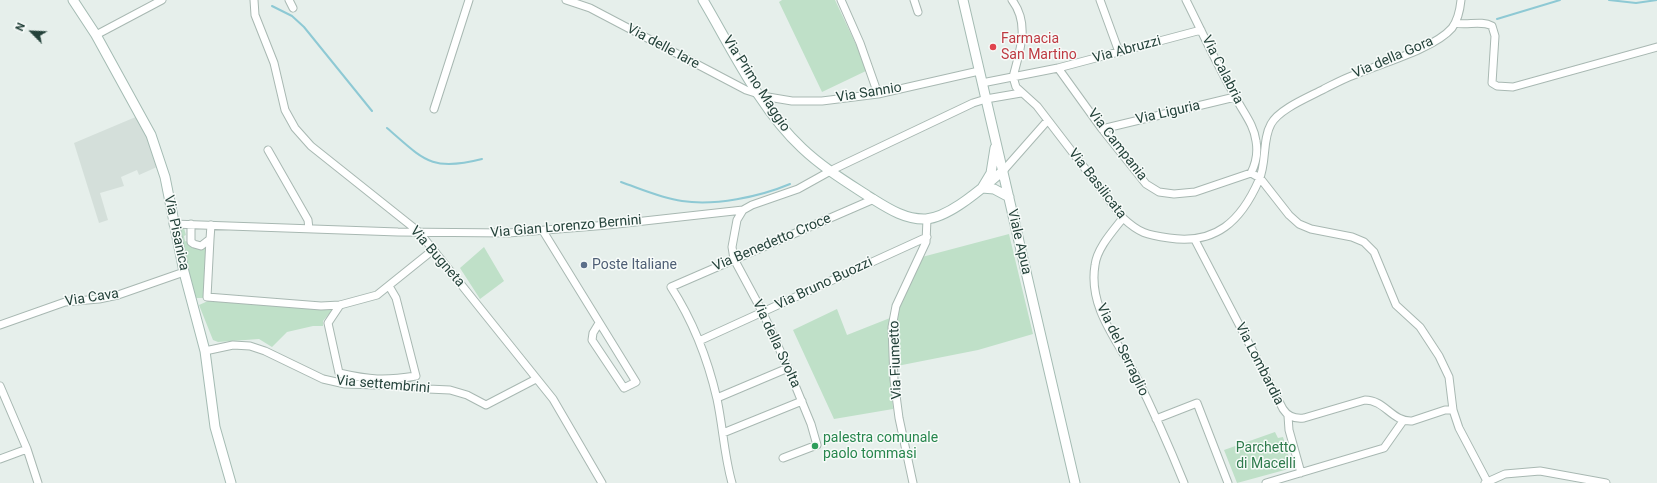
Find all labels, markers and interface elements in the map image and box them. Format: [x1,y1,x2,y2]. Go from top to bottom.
north arrow [12,12,52,52]
text: N [13,21,28,33]
street label: Via delle Iare [624,21,702,73]
place label: Farmacia San Martino [1001,31,1077,64]
street label: Via Primo Maggio [719,33,793,135]
street label: Via Abruzzi [1091,33,1163,67]
street label: Via Calabria [1198,33,1246,107]
street label: Via della Gora [1350,33,1436,83]
marker: Farmacia San Martino [988,42,998,52]
street label: Via Sannio [835,80,903,106]
street label: Via Liguria [1134,97,1202,129]
street label: Via Campania [1084,106,1150,184]
street label: Via Basilicata [1064,146,1130,222]
street label: Via Pisanica [160,194,192,272]
street label: Viale Apua [1003,208,1035,276]
street label: Via Benedetto Croce [710,210,834,276]
street label: Via Gian Lorenzo Bernini [490,212,642,242]
street label: Via Bugneta [406,223,468,291]
street label: Via Bruno Buozzi [773,254,875,314]
place label: Poste Italiane [592,257,677,273]
marker: Poste Italiane [579,260,589,270]
street label: Via Cava [64,285,120,311]
street label: Via della Svolta [748,297,804,391]
street label: Via del Serraglio [1092,301,1152,399]
street label: Via Fiumetto [886,320,906,400]
street label: Via Lombardia [1231,320,1287,408]
street label: Via settembrini [335,373,431,397]
place label: palestra comunale paolo tommasi [823,430,938,462]
park label: Parchetto di Macelli [1236,440,1296,472]
marker: palestra comunale paolo tommasi [810,441,820,451]

